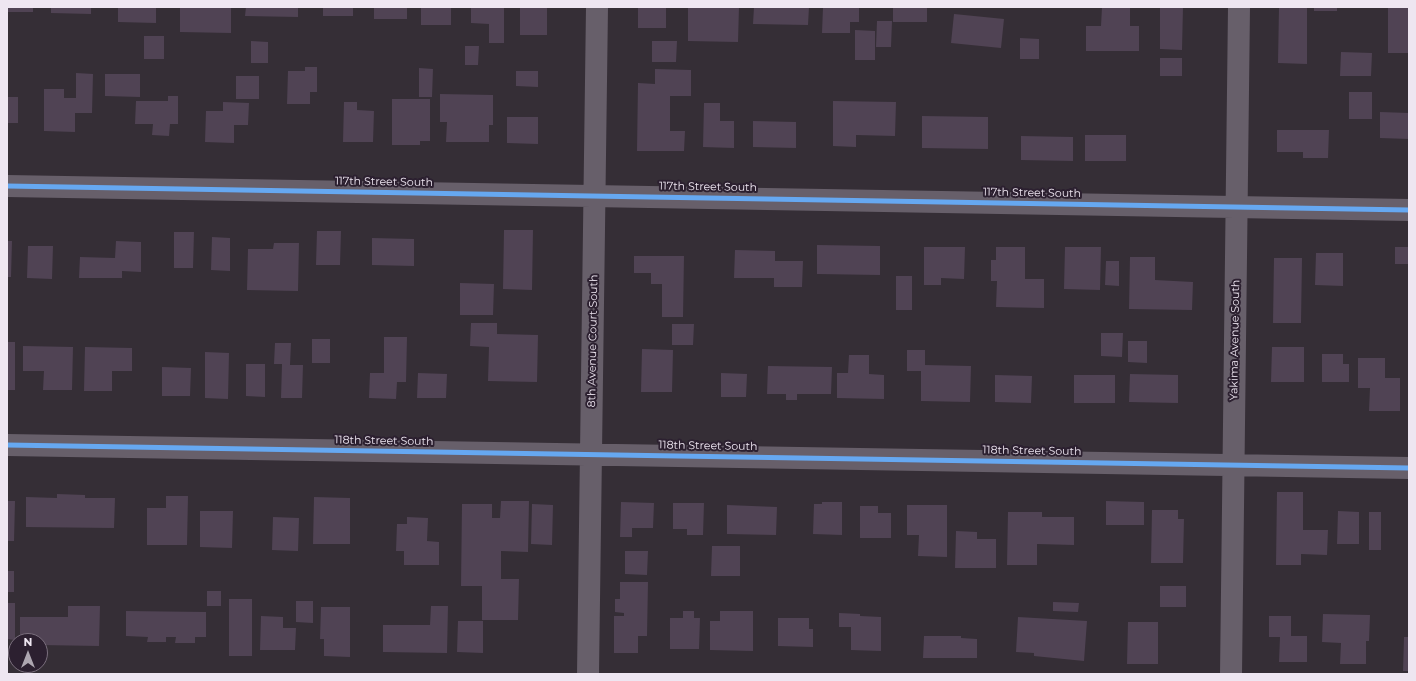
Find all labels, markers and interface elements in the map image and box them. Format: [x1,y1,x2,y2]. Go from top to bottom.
street label: 117th Street South [335,175,433,189]
street label: 117th Street South [659,180,757,194]
street label: 117th Street South [983,186,1081,200]
street label: 8th Avenue Court South [585,274,601,408]
street label: Yakima Avenue South [1227,280,1243,400]
street label: 118th Street South [334,434,434,448]
street label: 118th Street South [658,439,758,453]
street label: 118th Street South [982,444,1082,458]
north arrow [8,633,48,673]
text: N [24,635,32,649]

